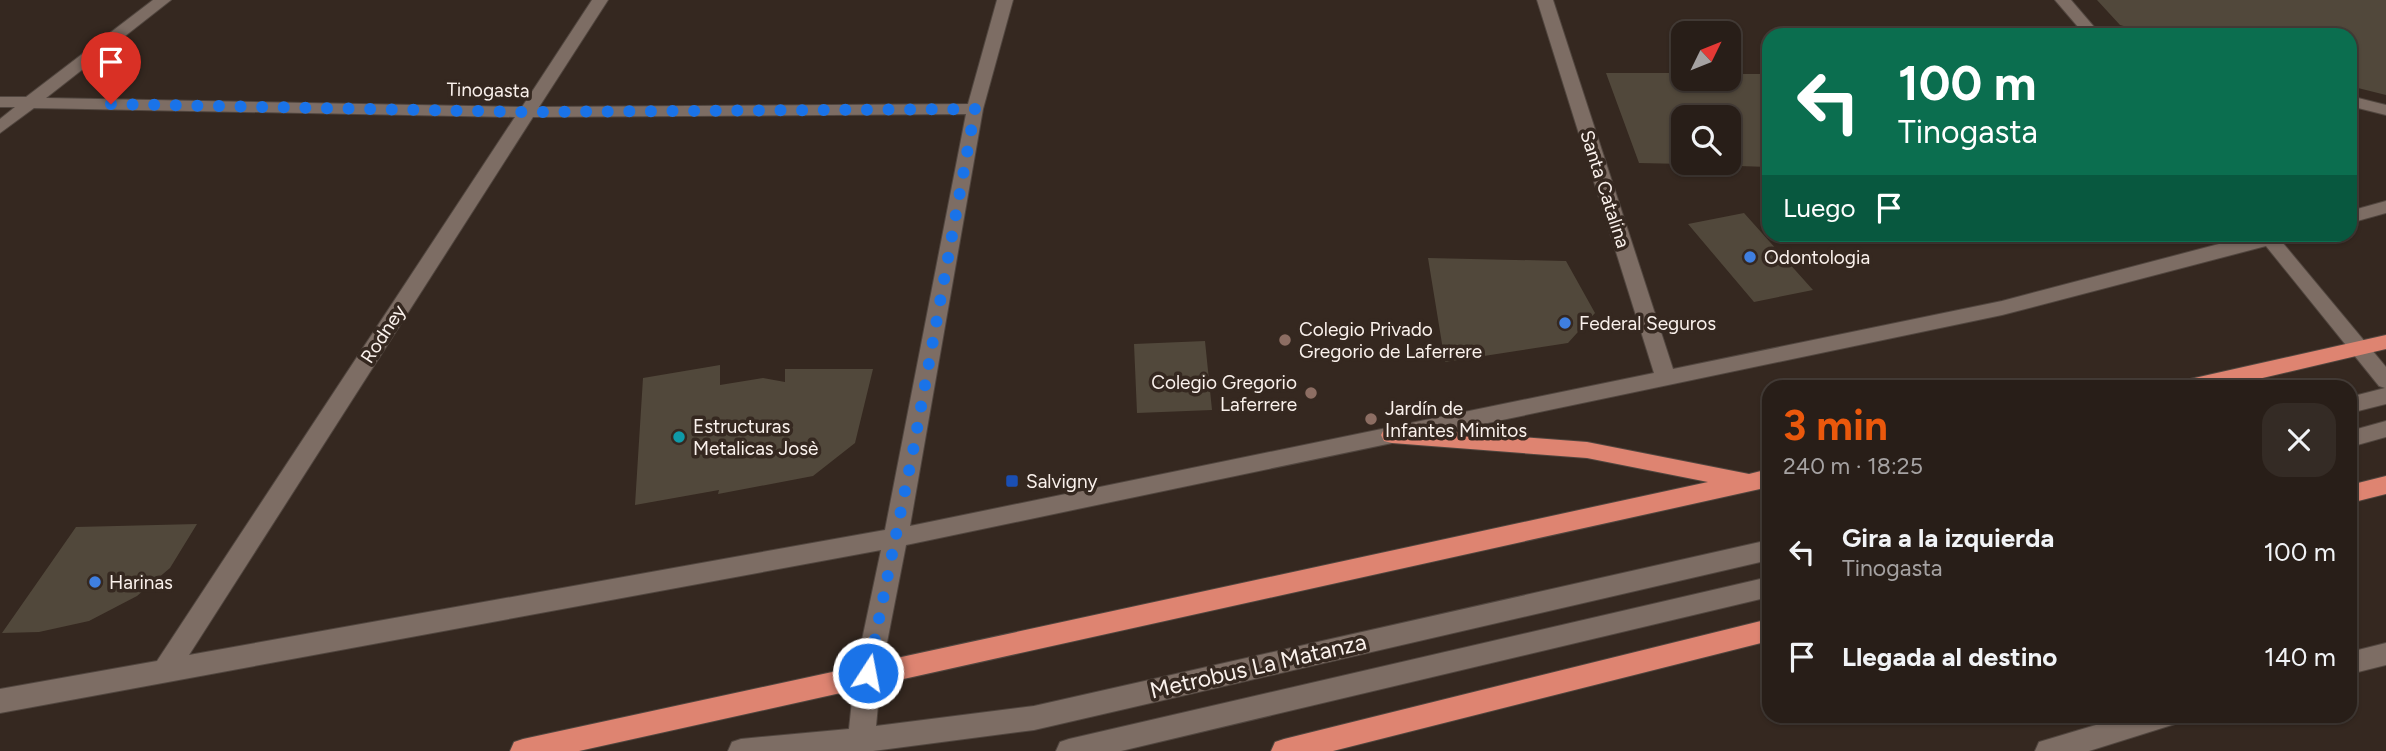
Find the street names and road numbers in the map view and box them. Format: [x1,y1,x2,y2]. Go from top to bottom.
street label: Tinogasta [446,78,530,102]
street label: Santa Catalina [1575,127,1635,251]
street label: Rodney [356,301,410,367]
street label: Metrobus La Matanza [1147,627,1369,705]

